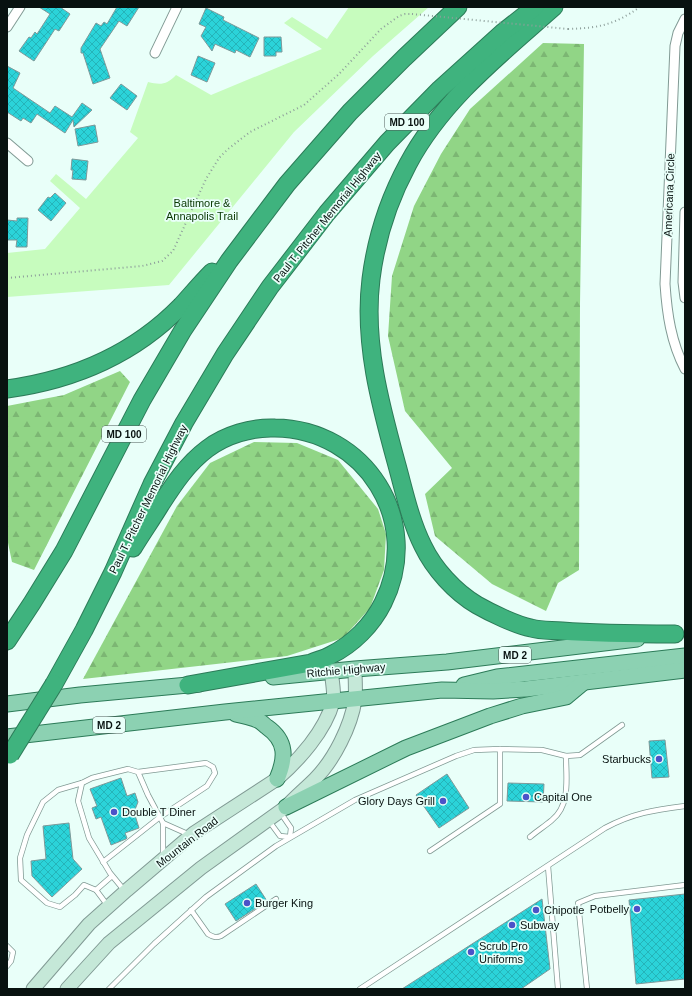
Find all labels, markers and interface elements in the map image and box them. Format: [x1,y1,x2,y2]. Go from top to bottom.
road number: MD 100 [385,114,429,130]
street label: Paul T. Pitcher Memorial Highway [271,149,384,285]
street label: Americana Circle [662,153,676,237]
park label: Baltimore & Annapolis Trail [166,197,238,222]
street label: Paul T. Pitcher Memorial Highway [107,422,190,575]
road number: MD 100 [102,426,146,442]
road number: MD 2 [499,647,531,663]
street label: Ritchie Highway [306,661,386,679]
road number: MD 2 [93,717,125,733]
place label: Starbucks [602,753,651,765]
marker: Starbucks [654,754,664,764]
place label: Capital One [534,791,592,803]
marker: Capital One [521,792,531,802]
place label: Glory Days Grill [358,795,435,807]
marker: Glory Days Grill [438,796,448,806]
place label: Double T Diner [122,806,196,818]
marker: Double T Diner [109,807,119,817]
street label: Mountain Road [154,814,220,870]
place label: Burger King [255,897,313,909]
marker: Burger King [242,898,252,908]
place label: Potbelly [590,903,629,915]
place label: Chipotle [544,904,584,916]
marker: Potbelly [632,904,642,914]
marker: Chipotle [531,905,541,915]
place label: Subway [520,919,560,931]
marker: Subway [507,920,517,930]
place label: Scrub Pro Uniforms [479,940,528,965]
marker: Scrub Pro Uniforms [466,947,476,957]

